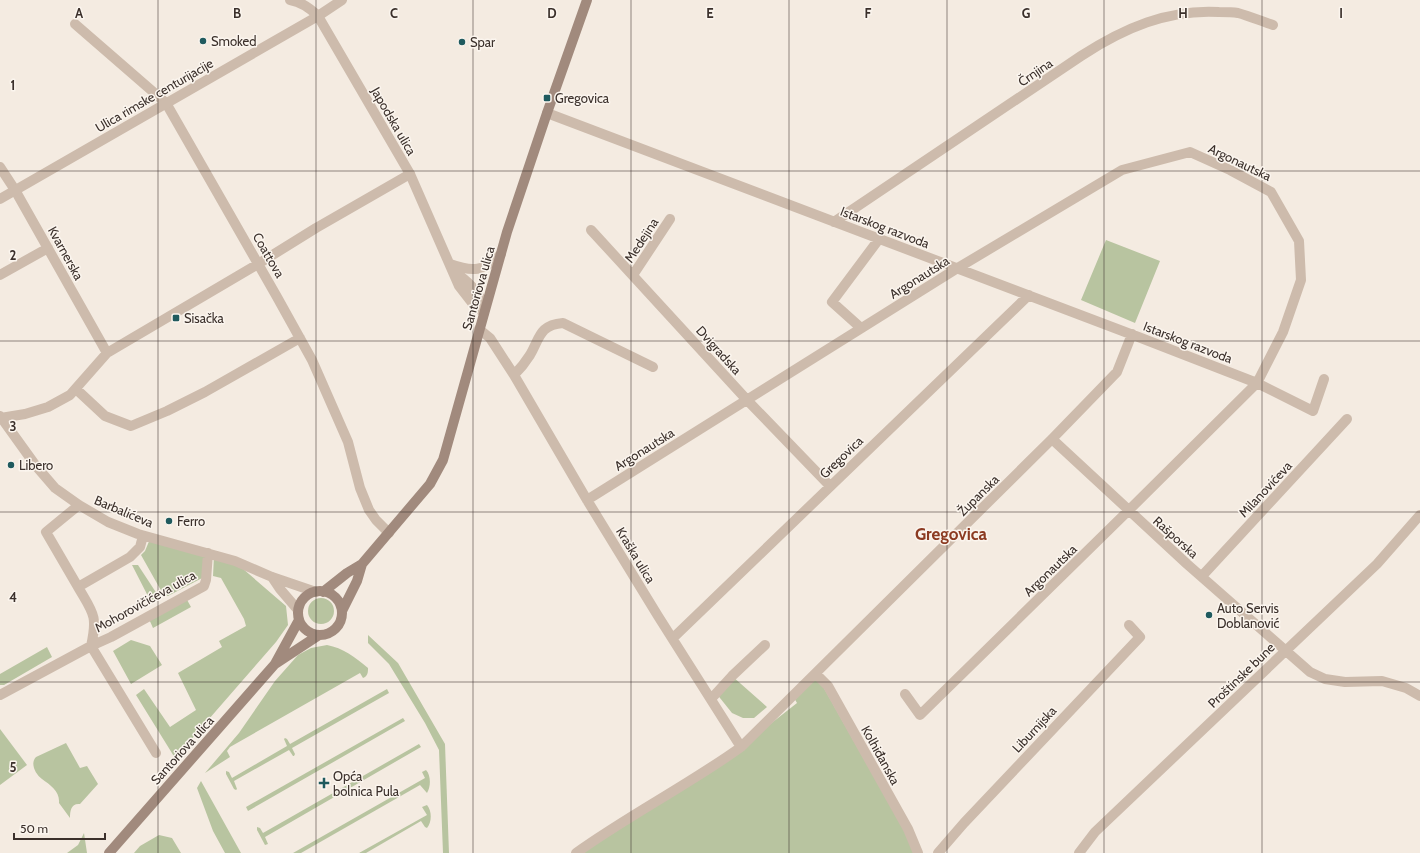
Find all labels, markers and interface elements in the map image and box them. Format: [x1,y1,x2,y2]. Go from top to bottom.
text: A [75,5,84,21]
text: B [233,5,241,21]
text: C [390,5,398,21]
text: D [547,5,557,21]
text: E [706,5,714,21]
text: F [865,5,872,21]
text: G [1022,5,1031,21]
text: H [1178,5,1188,21]
text: I [1339,5,1343,21]
place label: Smoked [211,33,256,49]
place label: Spar [470,34,496,50]
marker: Smoked [198,36,208,46]
marker: Spar [457,37,467,47]
street label: Črnjina [1014,53,1057,90]
street label: Ulica rimske centurijacije [92,54,217,136]
text: 1 [11,77,15,93]
street label: Japodska ulica [368,83,420,159]
place label: Gregovica [555,90,610,106]
marker: Gregovica [542,93,552,103]
street label: Argonautska [1206,140,1275,184]
street label: Istarskog razvoda [838,203,932,252]
street label: Medejina [621,214,663,266]
street label: Kvarnerska [45,223,88,283]
street label: Coattova [250,230,289,281]
street label: Santoriova ulica [458,243,498,332]
text: 2 [10,247,17,263]
street label: Argonautska [886,252,953,302]
place label: Sisačka [184,310,225,326]
marker: Sisačka [171,313,181,323]
street label: Istarskog razvoda [1141,318,1235,367]
street label: Dvigradska [693,322,746,378]
text: 3 [9,418,17,434]
street label: Argonautska [611,424,678,474]
street label: Gregovica [816,432,867,482]
place label: Libero [19,457,53,473]
street label: Milanovićeva [1235,457,1296,520]
marker: Libero [6,460,16,470]
street label: Županska [953,470,1002,519]
street label: Barbalićeva [92,491,157,531]
place label: Ferro [177,513,205,529]
street label: Rašporska [1150,513,1202,562]
marker: Ferro [164,516,174,526]
street label: Kraška ulica [613,524,659,587]
district label: Gregovica [915,524,988,544]
street label: Argonautska [1020,540,1080,599]
street label: Mohorovičićeva ulica [92,566,199,635]
text: 4 [9,589,17,605]
place label: Auto Servis Doblanović [1217,600,1280,631]
marker: Auto Servis Doblanović [1204,610,1214,620]
street label: Proštinske bune [1204,639,1278,711]
street label: Liburnijska [1009,702,1061,756]
street label: Santoriova ulica [147,712,217,788]
street label: Kolhiđanska [858,723,904,788]
text: 5 [10,759,17,775]
place label: Opća bolnica Pula [333,768,400,799]
marker: Opća bolnica Pula [318,777,330,789]
scale bar [14,815,105,841]
text: 50 m [20,821,48,836]

